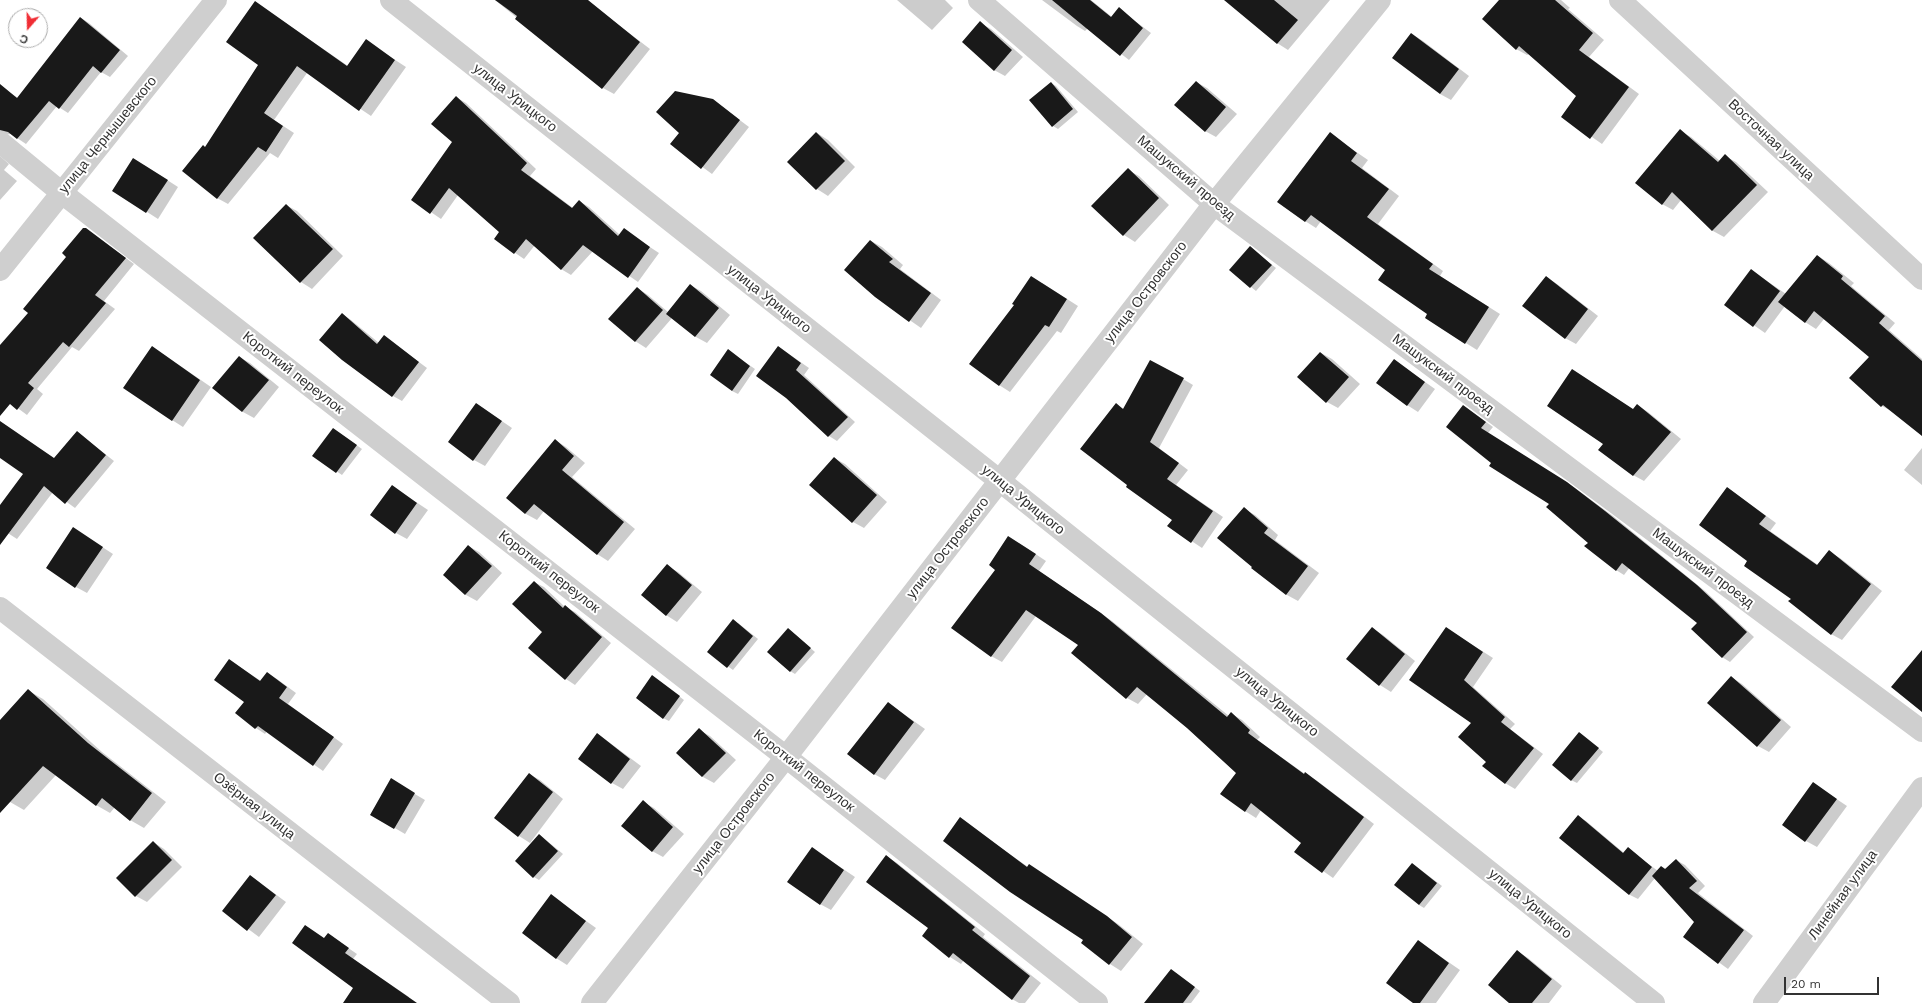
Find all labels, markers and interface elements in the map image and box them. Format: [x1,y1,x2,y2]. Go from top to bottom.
north arrow [8,8,48,48]
text: С [18,31,30,46]
street label: улица Урицкого [470,60,560,136]
street label: улица Чернышевского [56,73,160,197]
street label: Восточная улица [1724,96,1818,184]
street label: Машукский проезд [1134,132,1238,224]
street label: улица Островского [1101,238,1191,346]
street label: улица Урицкого [724,261,814,337]
street label: Короткий переулок [239,328,347,418]
street label: Машукский проезд [1389,330,1497,418]
street label: улица Урицкого [978,461,1068,539]
street label: улица Островского [903,494,993,602]
street label: Машукский проезд [1649,524,1757,612]
street label: Короткий переулок [495,527,603,617]
street label: улица Урицкого [1232,663,1322,741]
street label: Короткий переулок [750,726,858,816]
street label: Озёрная улица [210,769,298,843]
street label: улица Островского [689,769,779,877]
street label: Линейная улица [1805,847,1881,943]
street label: улица Урицкого [1485,865,1575,943]
scale bar [1786,969,1881,995]
text: 20 m [1791,977,1821,991]

